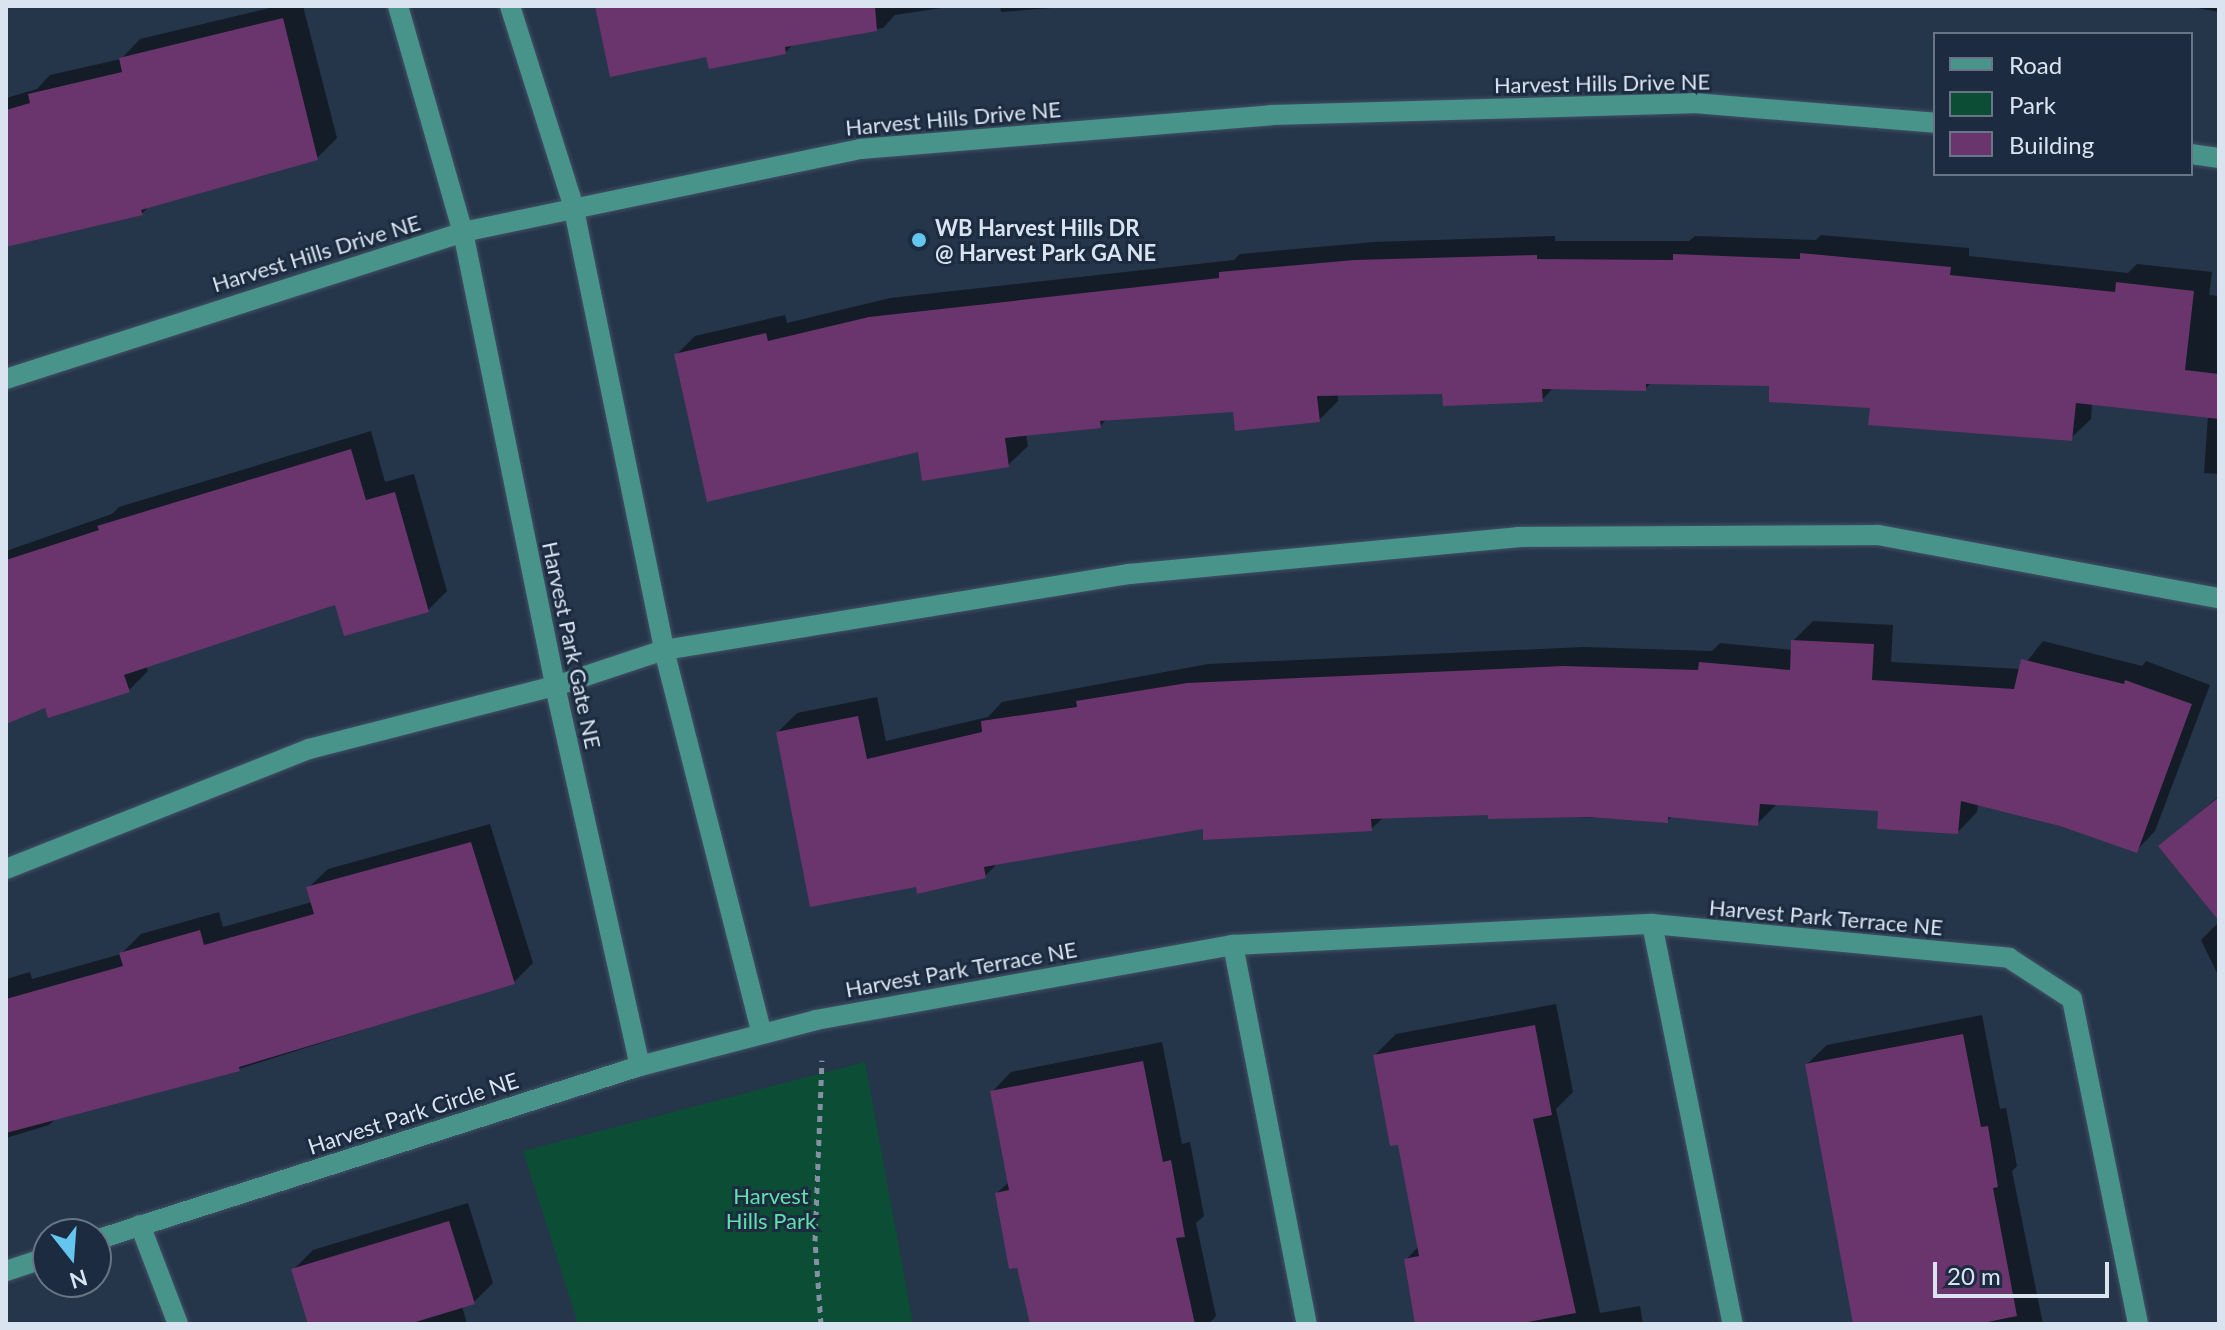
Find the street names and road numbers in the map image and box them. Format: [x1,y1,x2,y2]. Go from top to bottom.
street label: Harvest Hills Drive NE [1494,68,1710,98]
street label: Harvest Hills Drive NE [844,95,1062,141]
street label: Harvest Hills Drive NE [209,209,423,297]
street label: Harvest Park Gate NE [537,539,607,751]
street label: Harvest Park Terrace NE [1708,894,1944,940]
street label: Harvest Park Terrace NE [843,936,1079,1002]
street label: Harvest Park Circle NE [304,1067,522,1159]

